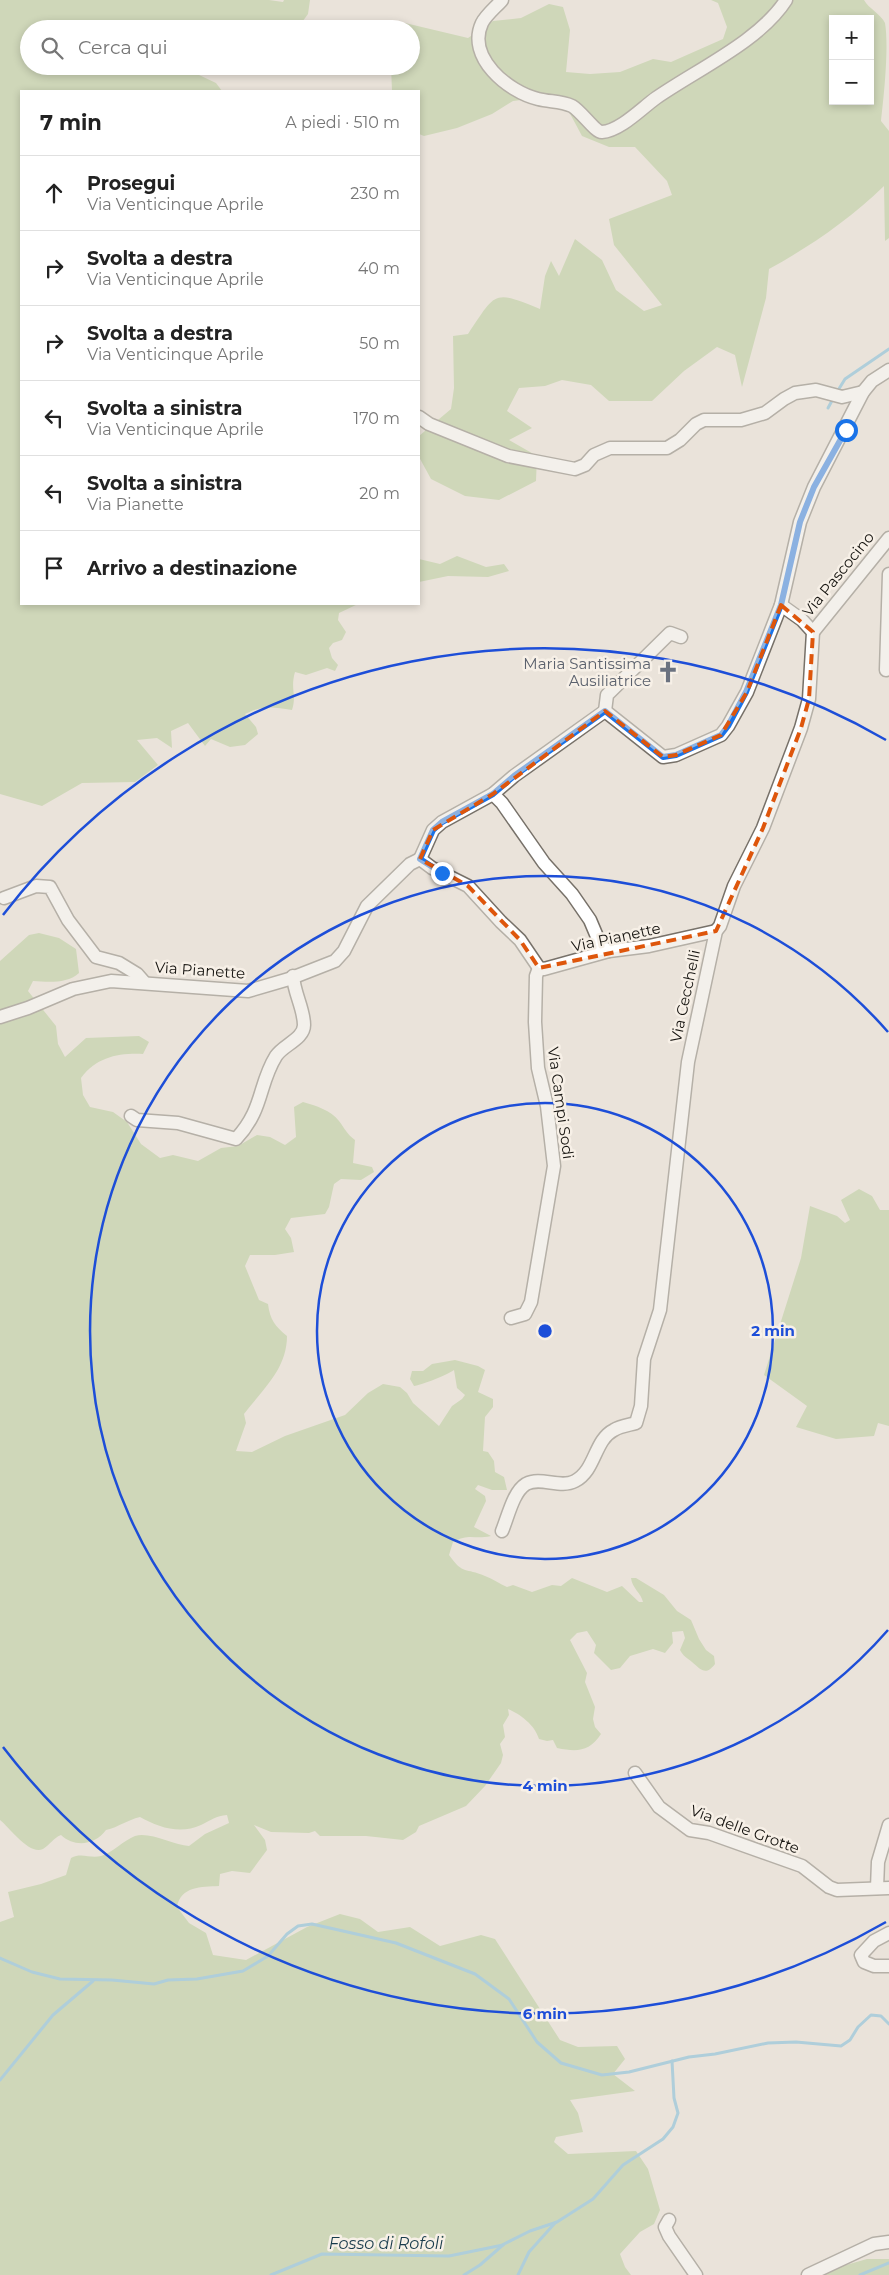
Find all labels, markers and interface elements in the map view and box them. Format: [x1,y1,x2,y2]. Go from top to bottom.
map controls [829,15,874,105]
button: + [829,15,874,60]
search box [20,20,420,75]
icon: search [38,34,66,62]
text: Cerca qui [78,36,168,59]
button: − [829,60,874,105]
text: 7 min [40,110,102,135]
text: A piedi · 510 m [285,113,400,132]
text: Prosegui [87,172,175,195]
icon: ahead [40,179,68,207]
text: 230 m [350,184,400,203]
text: Via Venticinque Aprile [87,195,264,214]
text: Svolta a destra [87,247,233,270]
icon: right [40,254,68,282]
text: 40 m [358,259,400,278]
text: Via Venticinque Aprile [87,270,264,289]
text: Svolta a destra [87,322,233,345]
icon: right [40,329,68,357]
text: 50 m [359,334,400,353]
text: Via Venticinque Aprile [87,345,264,364]
text: Svolta a sinistra [87,397,242,420]
icon: left [40,404,68,432]
text: 170 m [353,409,400,428]
route start [835,419,858,442]
text: Via Venticinque Aprile [87,420,264,439]
text: Svolta a sinistra [87,472,242,495]
icon: left [40,479,68,507]
text: 20 m [359,484,400,503]
text: Via Pianette [87,495,184,514]
street label: Via Pascocino [798,528,878,620]
icon: arrive [40,554,68,582]
text: Arrivo a destinazione [87,557,297,580]
place label: Maria Santissima Ausiliatrice [523,654,651,690]
church icon: Maria Santissima Ausiliatrice [655,659,681,685]
route end [431,862,454,885]
street label: Via Pianette [570,918,662,956]
street label: Via Cecchelli [666,948,704,1044]
street label: Via Pianette [154,957,246,983]
street label: Via Campi Sodi [544,1046,578,1160]
text: 2 min [751,1321,795,1340]
centre of rings [536,1322,554,1340]
text: 4 min [522,1776,568,1795]
street label: Via delle Grotte [688,1800,802,1858]
text: 6 min [523,2004,567,2023]
water label: Fosso di Rofoli [329,2234,444,2253]

